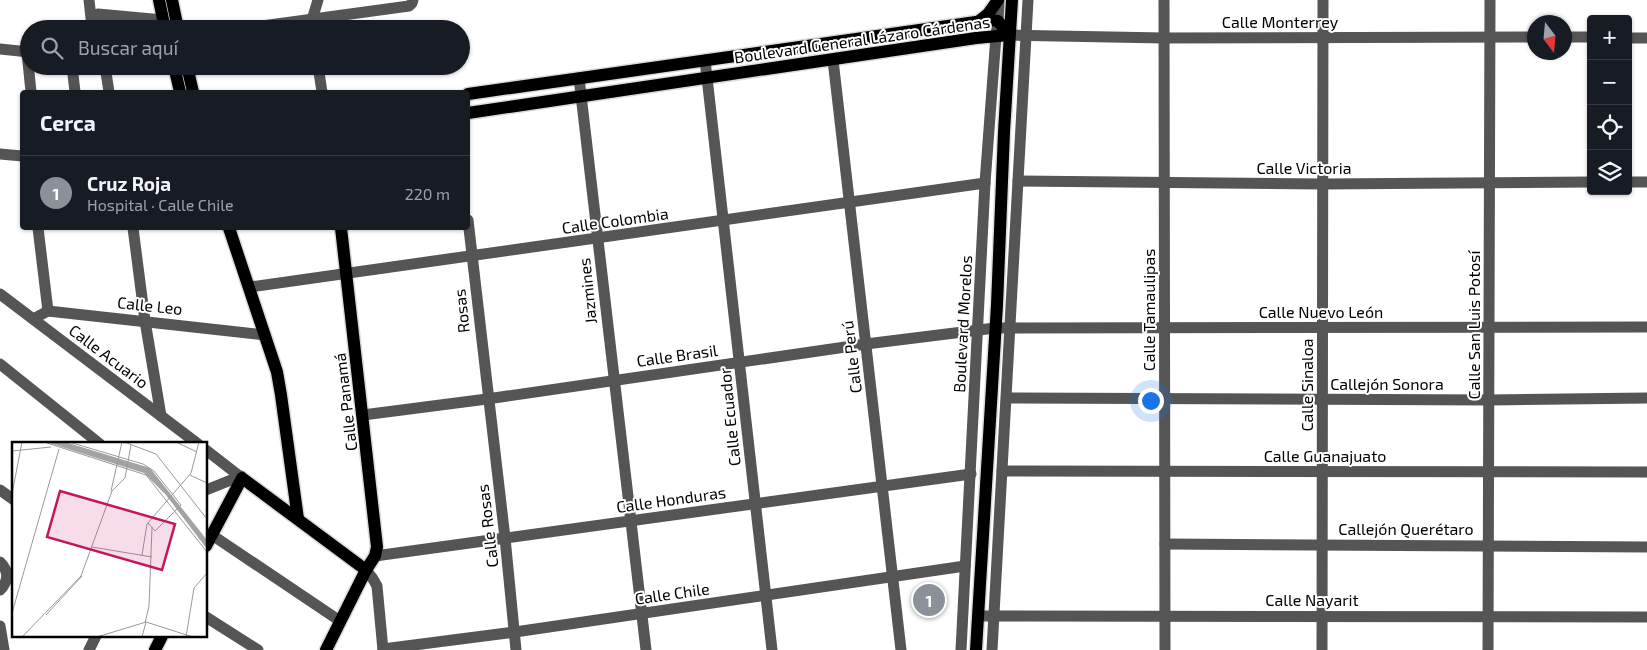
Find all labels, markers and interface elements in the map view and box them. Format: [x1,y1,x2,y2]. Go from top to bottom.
street label: Boulevard General Lázaro Cárdenas [733,12,991,66]
street label: Calle Monterrey [1222,12,1339,31]
north arrow [1527,15,1572,60]
map controls [1587,15,1632,195]
button: + [1587,15,1632,60]
search box [20,20,470,75]
icon: search [38,34,66,62]
text: Buscar aquí [78,36,178,59]
button: − [1587,60,1632,105]
button: locate [1587,105,1632,150]
text: Cerca [40,110,96,135]
button: layers [1587,150,1632,195]
street label: Calle Victoria [1256,158,1352,177]
text: Cruz Roja [87,172,171,195]
text: 1 [53,184,59,203]
text: 220 m [405,184,450,203]
text: Hospital · Calle Chile [87,195,234,214]
street label: Calle Colombia [560,203,670,237]
street label: Calle Tamaulipas [1139,249,1158,371]
street label: Calle San Luis Potosí [1464,250,1483,399]
street label: Boulevard Morelos [949,255,975,393]
street label: Jazmines [574,257,600,325]
street label: Rosas [449,288,473,334]
street label: Calle Leo [116,292,184,318]
street label: Calle Nuevo León [1259,302,1383,321]
street label: Calle Acuario [66,320,152,392]
street label: Calle Perú [837,320,865,394]
street label: Calle Sinaloa [1297,338,1316,432]
street label: Calle Brasil [635,340,719,370]
street label: Calle Panamá [330,352,360,452]
street label: Calle Ecuador [714,366,744,467]
street label: Callejón Sonora [1330,374,1444,394]
your location [1138,388,1164,414]
inset map [12,442,208,638]
street label: Calle Guanajuato [1264,446,1386,466]
street label: Calle Honduras [615,482,727,516]
street label: Calle Rosas [472,483,502,569]
street label: Callejón Querétaro [1338,519,1474,539]
street label: Calle Chile [633,578,711,608]
pin: 1 [913,581,945,619]
street label: Calle Nayarit [1265,590,1359,609]

